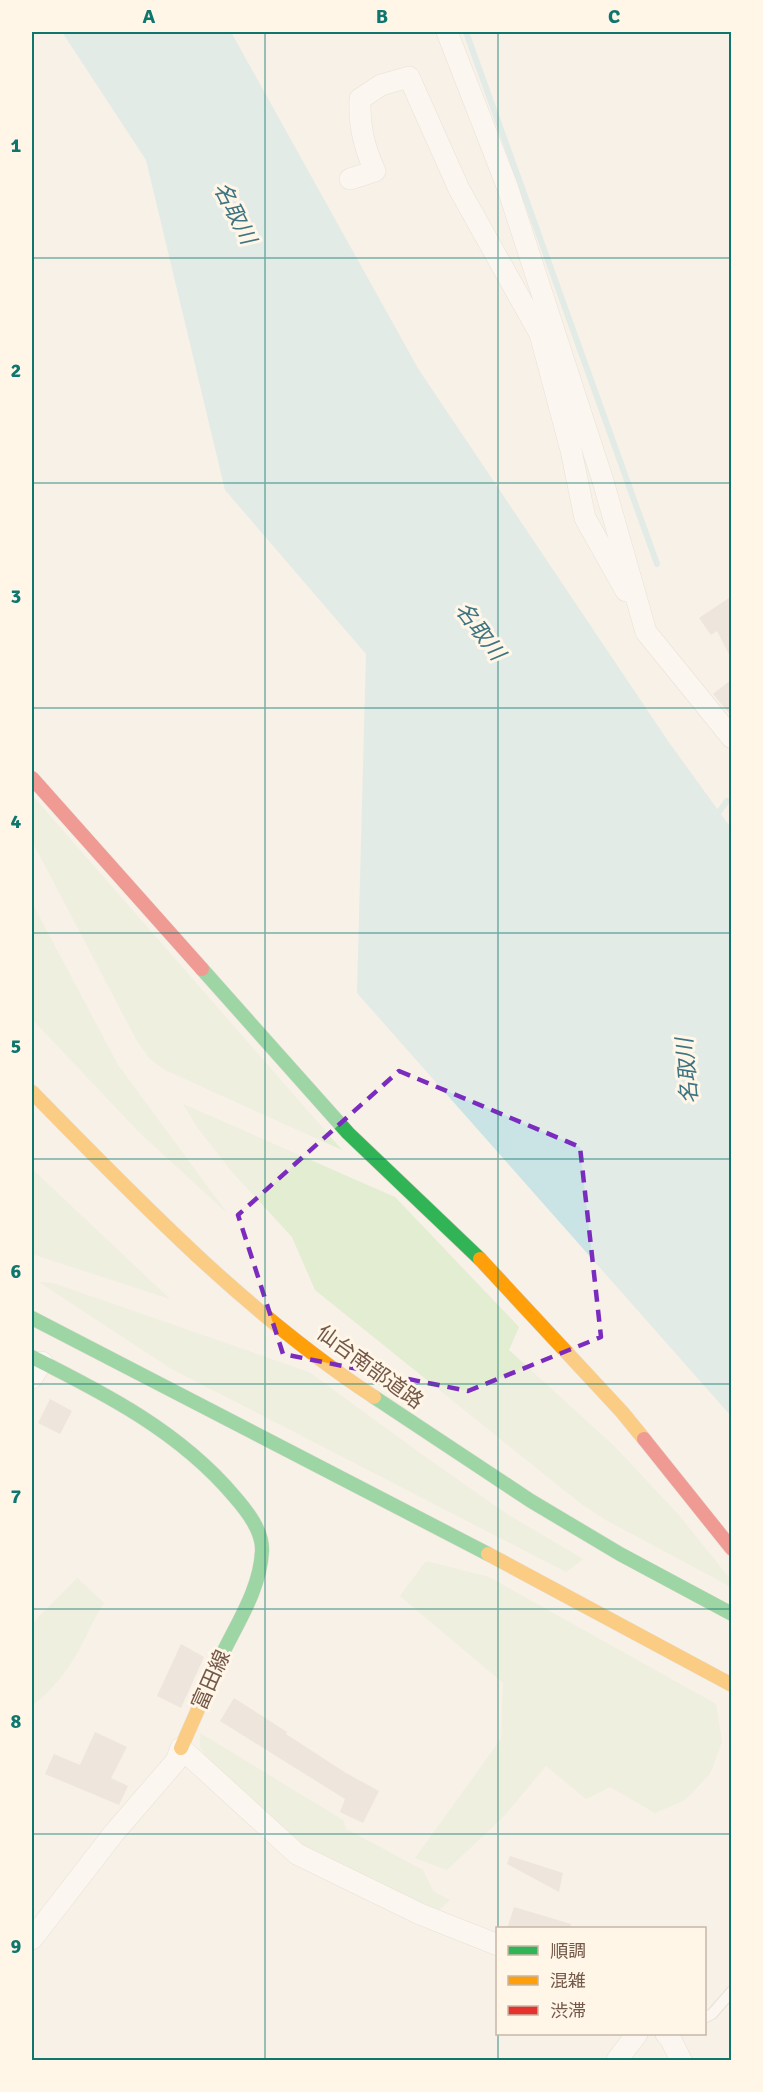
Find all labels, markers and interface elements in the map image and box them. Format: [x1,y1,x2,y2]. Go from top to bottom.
text: A [143,4,156,29]
text: B [376,4,388,29]
text: C [608,4,620,29]
text: 1 [11,133,22,158]
water label: 名取川 [208,177,263,250]
text: 2 [11,358,21,383]
text: 3 [11,584,21,609]
water label: 名取川 [449,597,512,667]
text: 4 [11,809,22,834]
text: 5 [11,1034,21,1059]
water label: 名取川 [671,1035,703,1105]
text: 6 [11,1259,22,1284]
street label: 仙台南部道路 [311,1319,429,1415]
text: 7 [11,1484,22,1509]
street label: 富田線 [186,1646,236,1714]
text: 8 [11,1709,22,1734]
legend [496,1927,706,2035]
text: 9 [11,1934,22,1959]
text: 順調 [550,1940,586,1962]
text: 混雑 [550,1970,586,1992]
text: 渋滞 [550,2000,586,2022]

